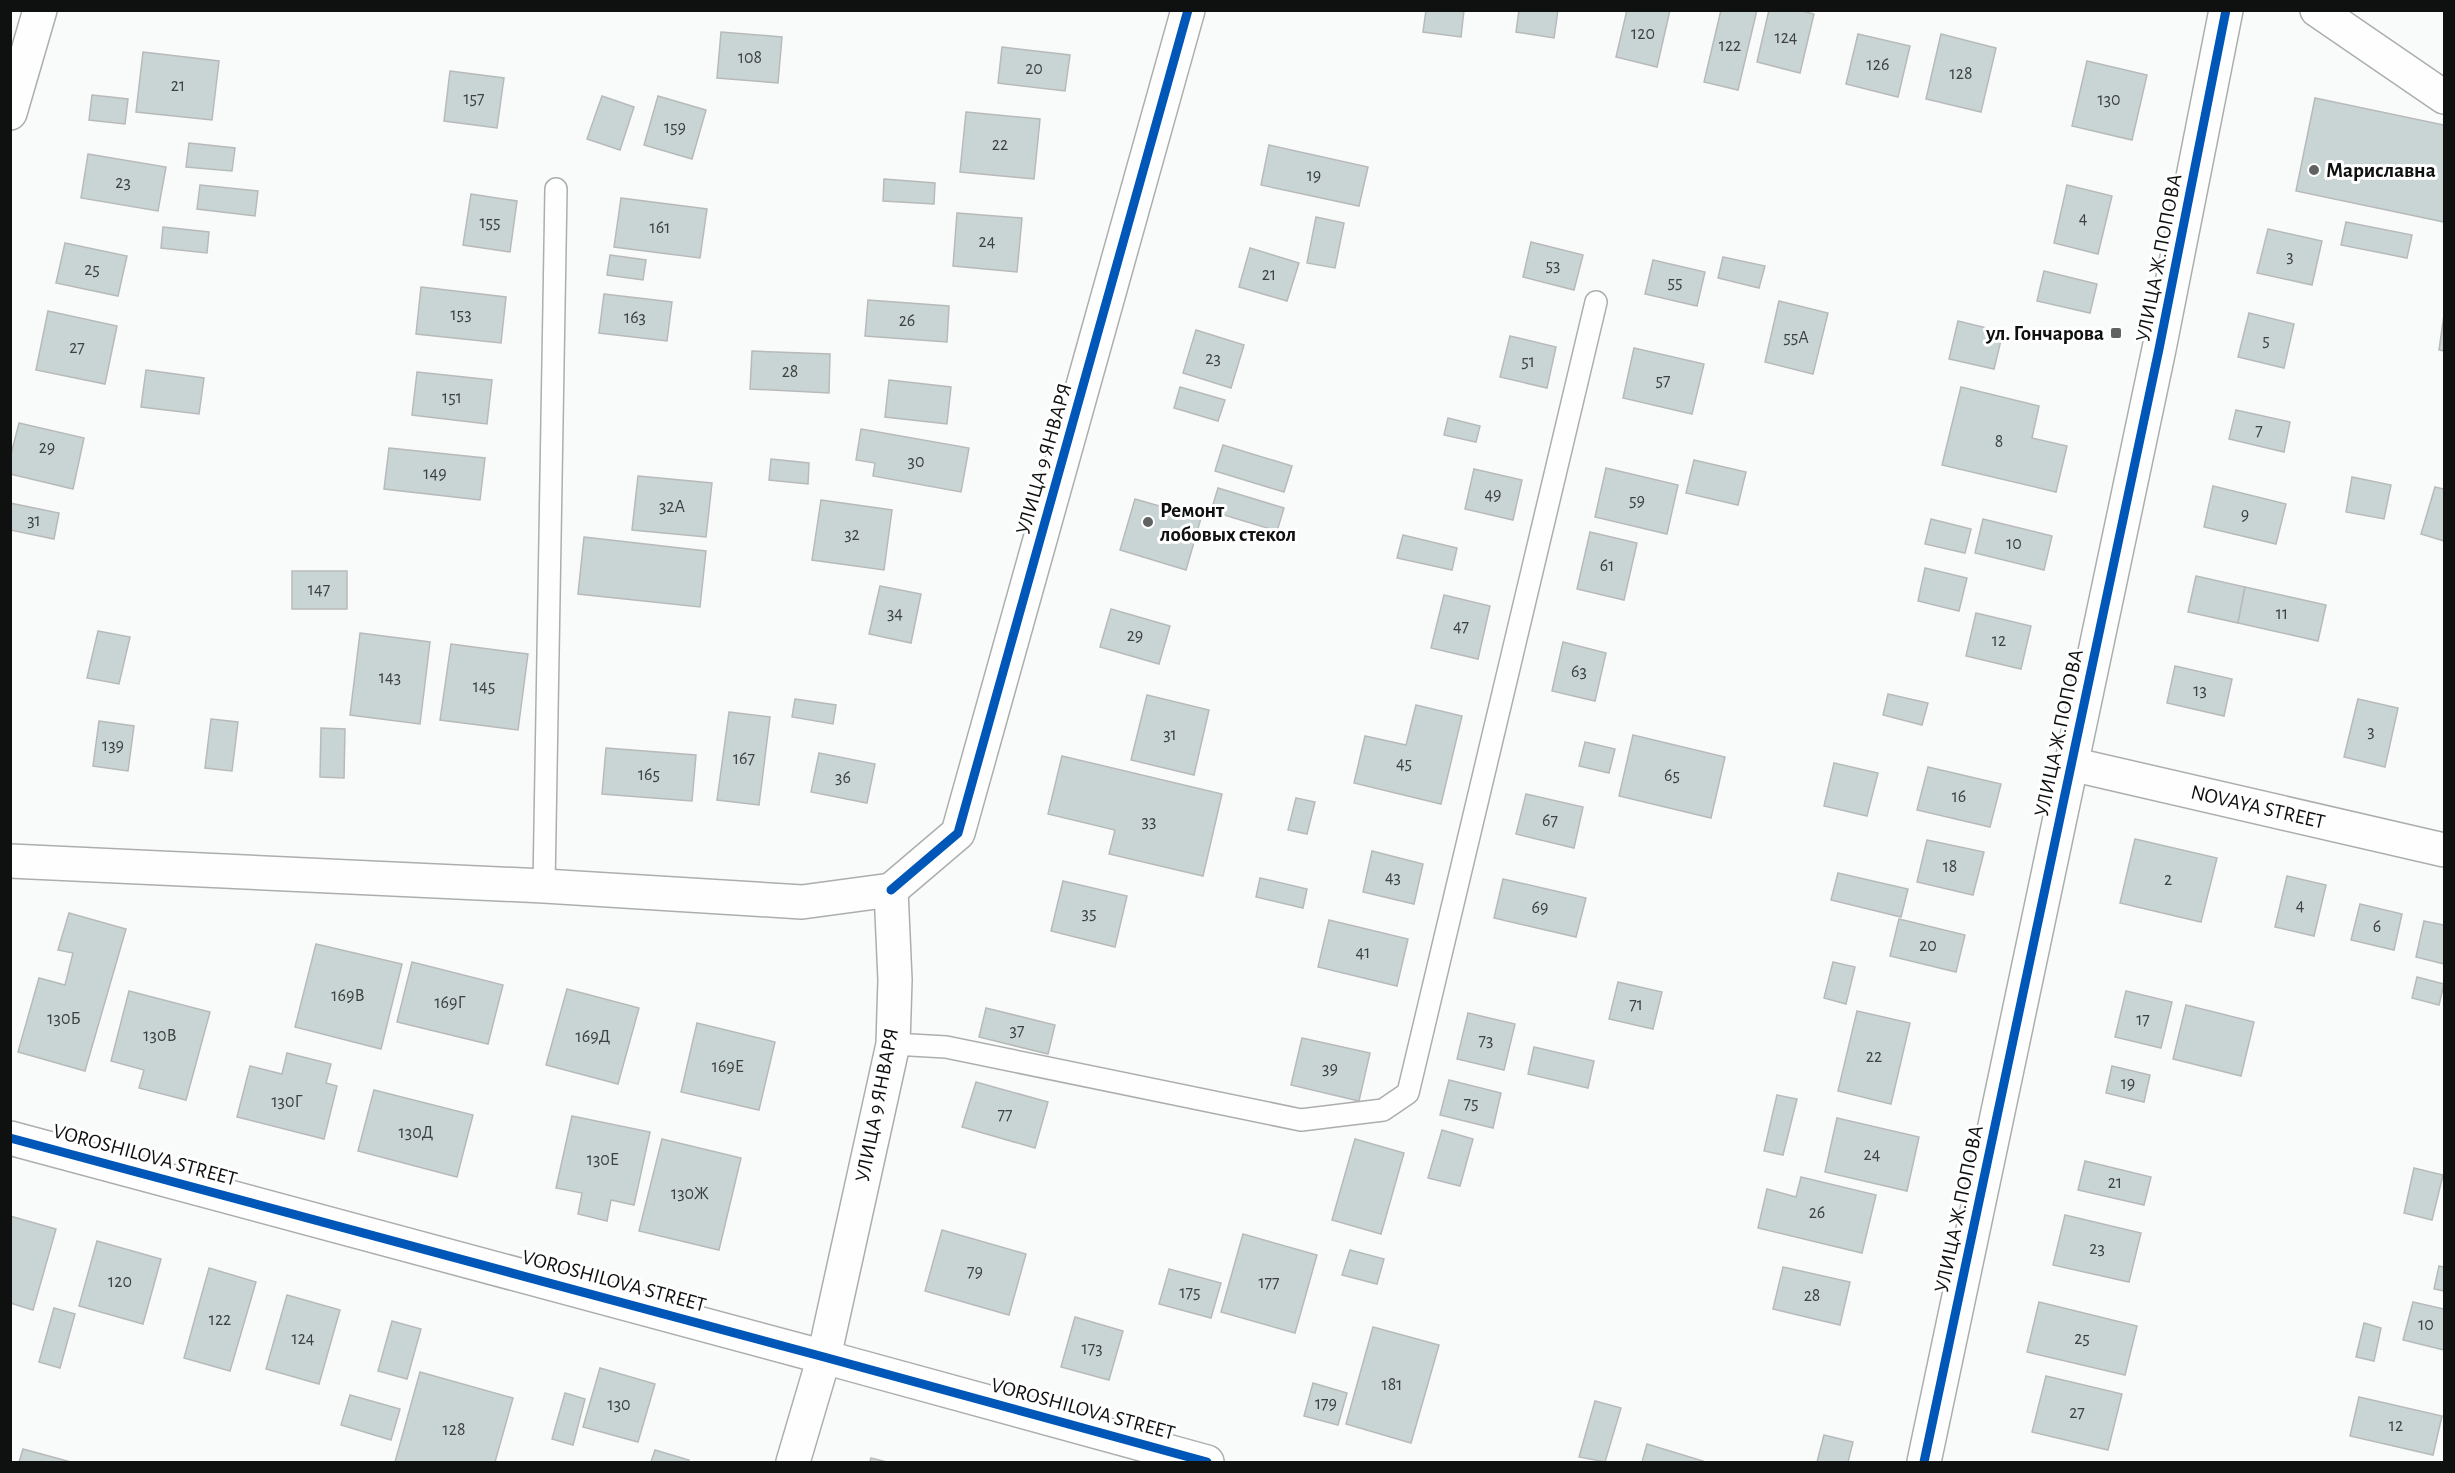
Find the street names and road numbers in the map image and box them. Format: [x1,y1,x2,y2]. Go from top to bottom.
street label: УЛИЦА Ж.ПОПОВА [2132,172,2186,344]
street label: УЛИЦА 9 ЯНВАРЯ [1012,381,1076,537]
street label: УЛИЦА Ж.ПОПОВА [2031,647,2087,819]
street label: NOVAYA STREET [2189,781,2327,833]
street label: УЛИЦА 9 ЯНВАРЯ [852,1026,902,1184]
street label: VOROSHILOVA STREET [51,1120,239,1190]
street label: УЛИЦА Ж.ПОПОВА [1931,1123,1987,1295]
street label: VOROSHILOVA STREET [520,1246,708,1316]
street label: VOROSHILOVA STREET [989,1374,1177,1444]

